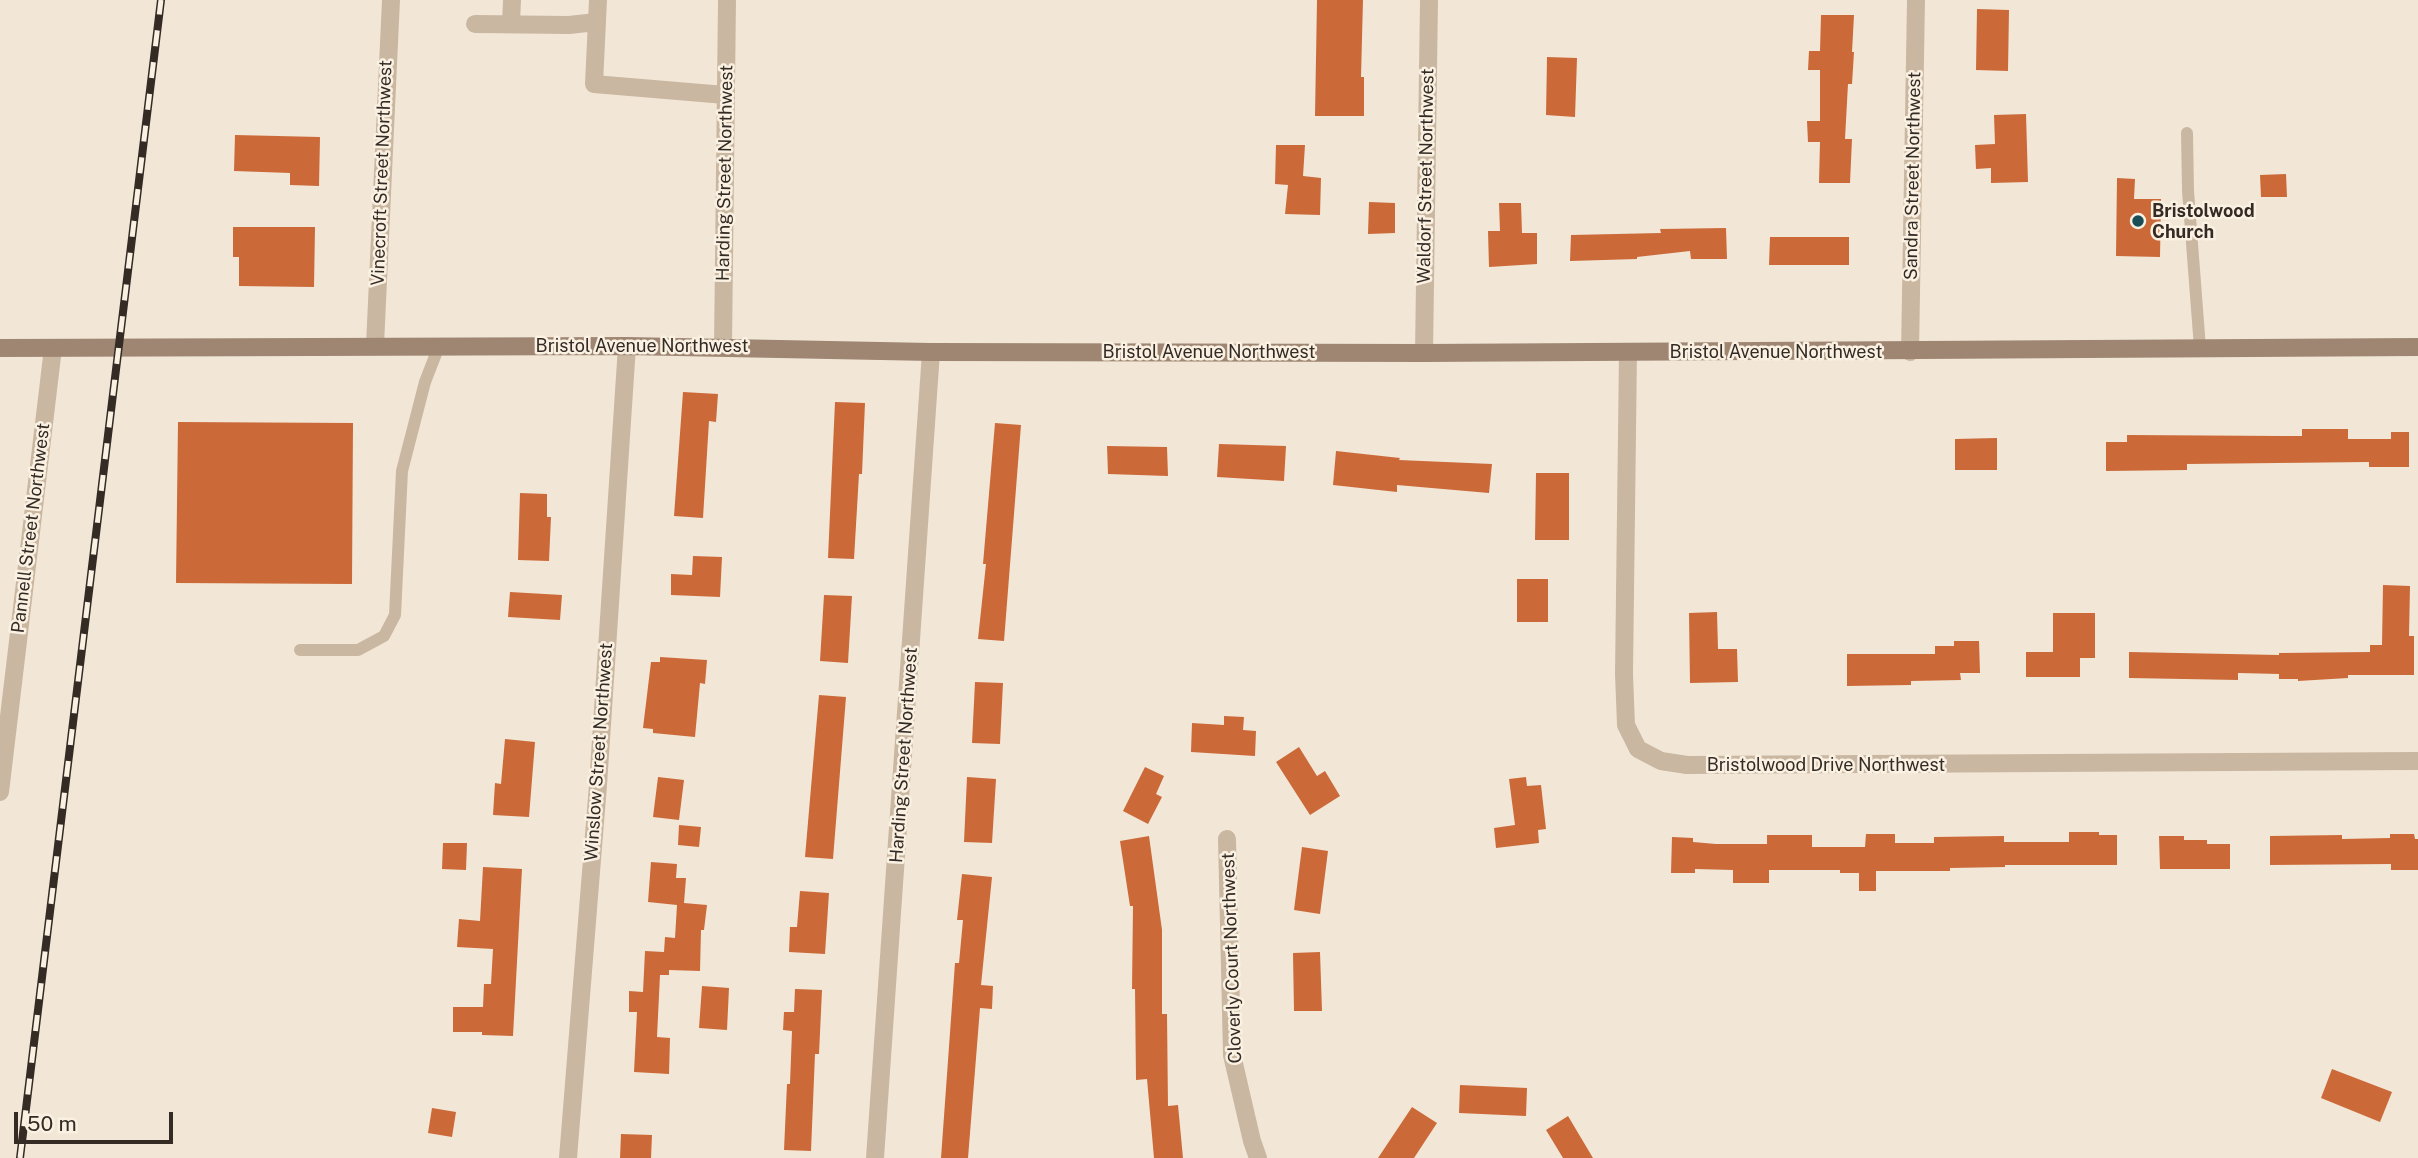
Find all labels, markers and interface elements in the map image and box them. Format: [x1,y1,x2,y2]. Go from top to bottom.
street label: Vinecroft Street Northwest [367,60,397,286]
street label: Harding Street Northwest [712,65,738,281]
street label: Waldorf Street Northwest [1413,68,1439,284]
street label: Sandra Street Northwest [1900,72,1926,280]
place label: Bristolwood Church [2152,200,2255,242]
marker: Bristolwood Church [2130,213,2146,229]
street label: Bristol Avenue Northwest [536,335,748,357]
street label: Bristol Avenue Northwest [1103,341,1315,363]
street label: Bristol Avenue Northwest [1670,341,1882,363]
street label: Pannell Street Northwest [7,422,55,634]
street label: Winslow Street Northwest [581,642,617,862]
street label: Harding Street Northwest [886,646,922,864]
street label: Bristolwood Drive Northwest [1707,754,1945,776]
street label: Cloverly Court Northwest [1218,852,1246,1064]
scale bar [18,1098,177,1142]
text: 50 m [27,1111,77,1136]

